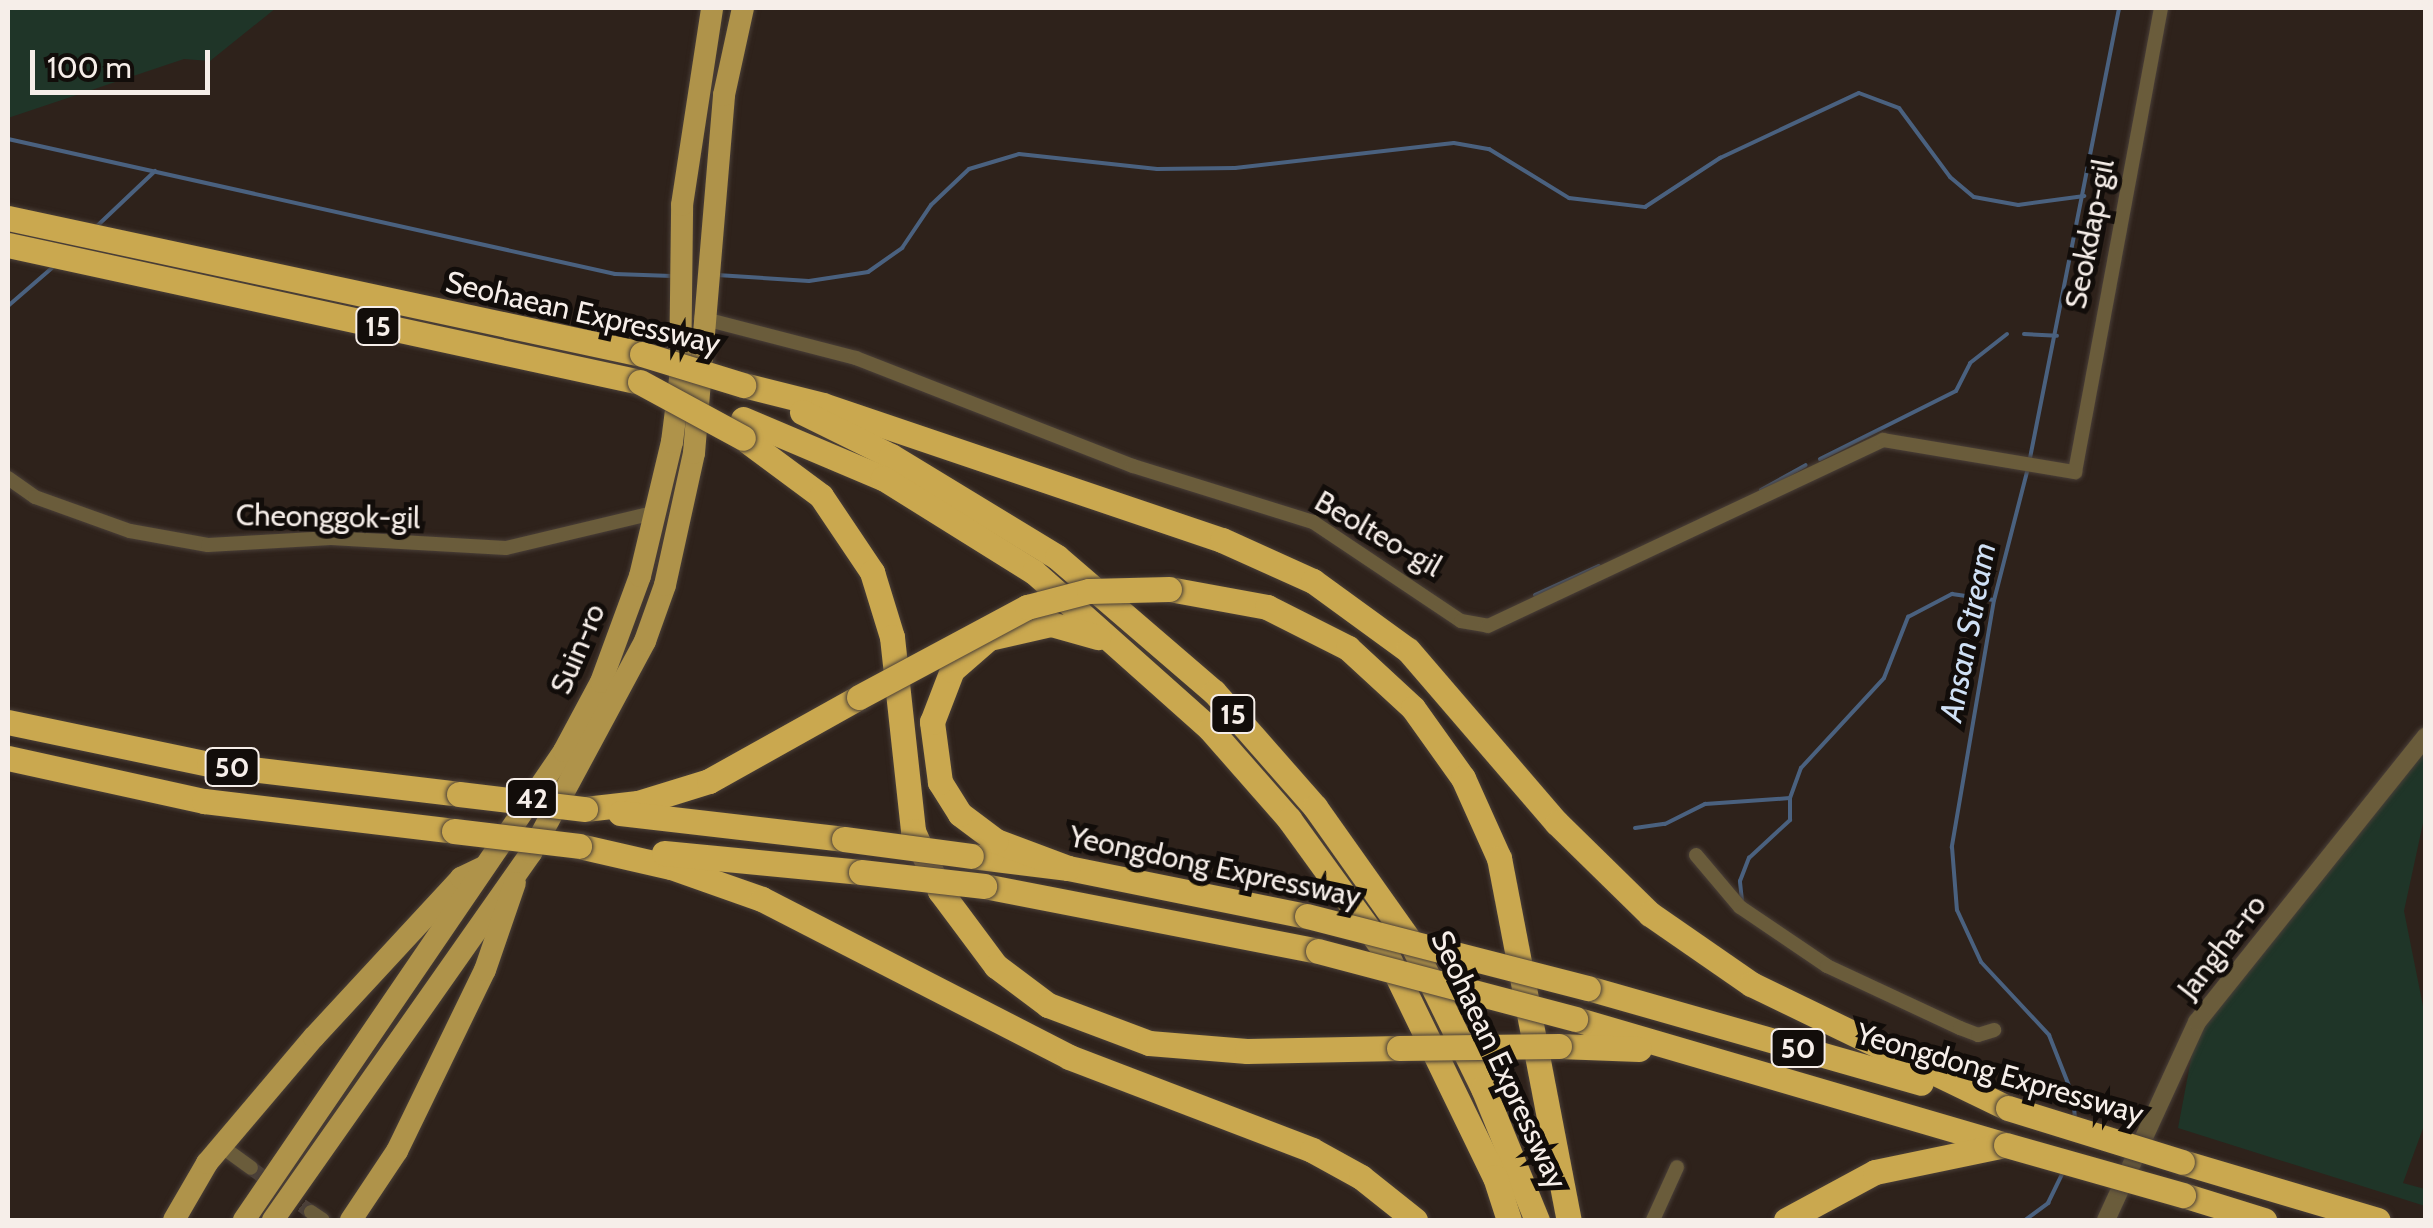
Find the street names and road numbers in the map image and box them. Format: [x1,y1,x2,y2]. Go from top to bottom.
street label: Seokdap-gil [2058,156,2122,312]
street label: Seohaean Expressway [442,264,724,362]
road number: 15 [353,303,403,349]
street label: Beolteo-gil [1308,483,1448,585]
street label: Cheonggok-gil [235,497,421,537]
street label: Suin-ro [543,598,613,700]
road number: 15 [1208,691,1258,737]
road number: 50 [204,744,260,790]
road number: 42 [504,775,560,821]
street label: Yeongdong Expressway [1066,819,1364,915]
street label: Jangha-ro [2170,888,2274,1006]
street label: Seohaean Expressway [1423,925,1575,1195]
street label: Yeongdong Expressway [1852,1016,2148,1132]
road number: 50 [1770,1025,1826,1071]

